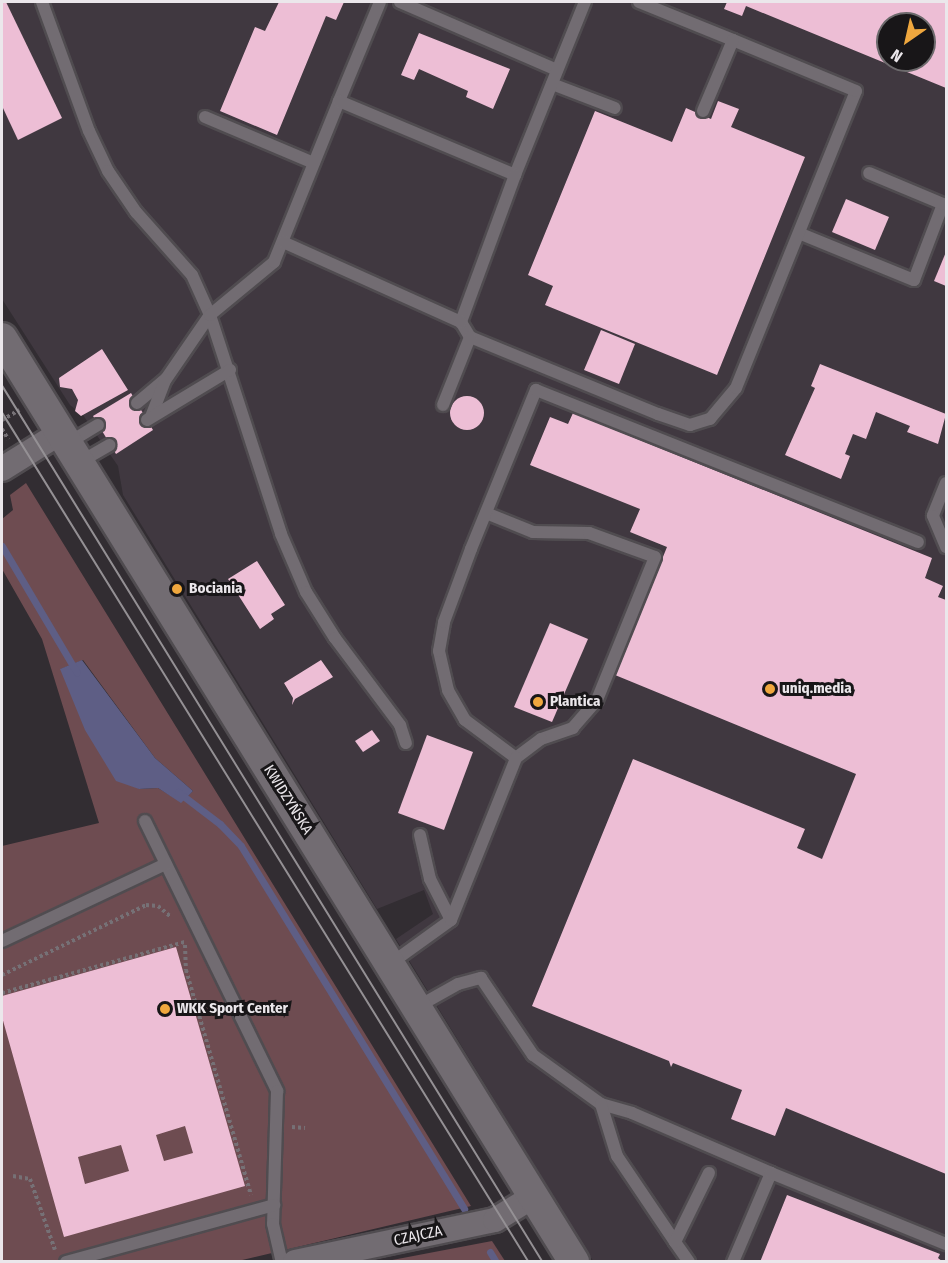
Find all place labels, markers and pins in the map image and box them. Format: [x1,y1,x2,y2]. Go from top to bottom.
place label: Bociania [189,580,242,598]
marker: Bociania [170,582,184,596]
place label: uniq.media [782,680,852,698]
marker: uniq.media [763,682,777,696]
place label: Plantica [550,693,600,711]
marker: Plantica [531,695,545,709]
place label: WKK Sport Center [177,1000,288,1018]
marker: WKK Sport Center [158,1002,172,1016]

